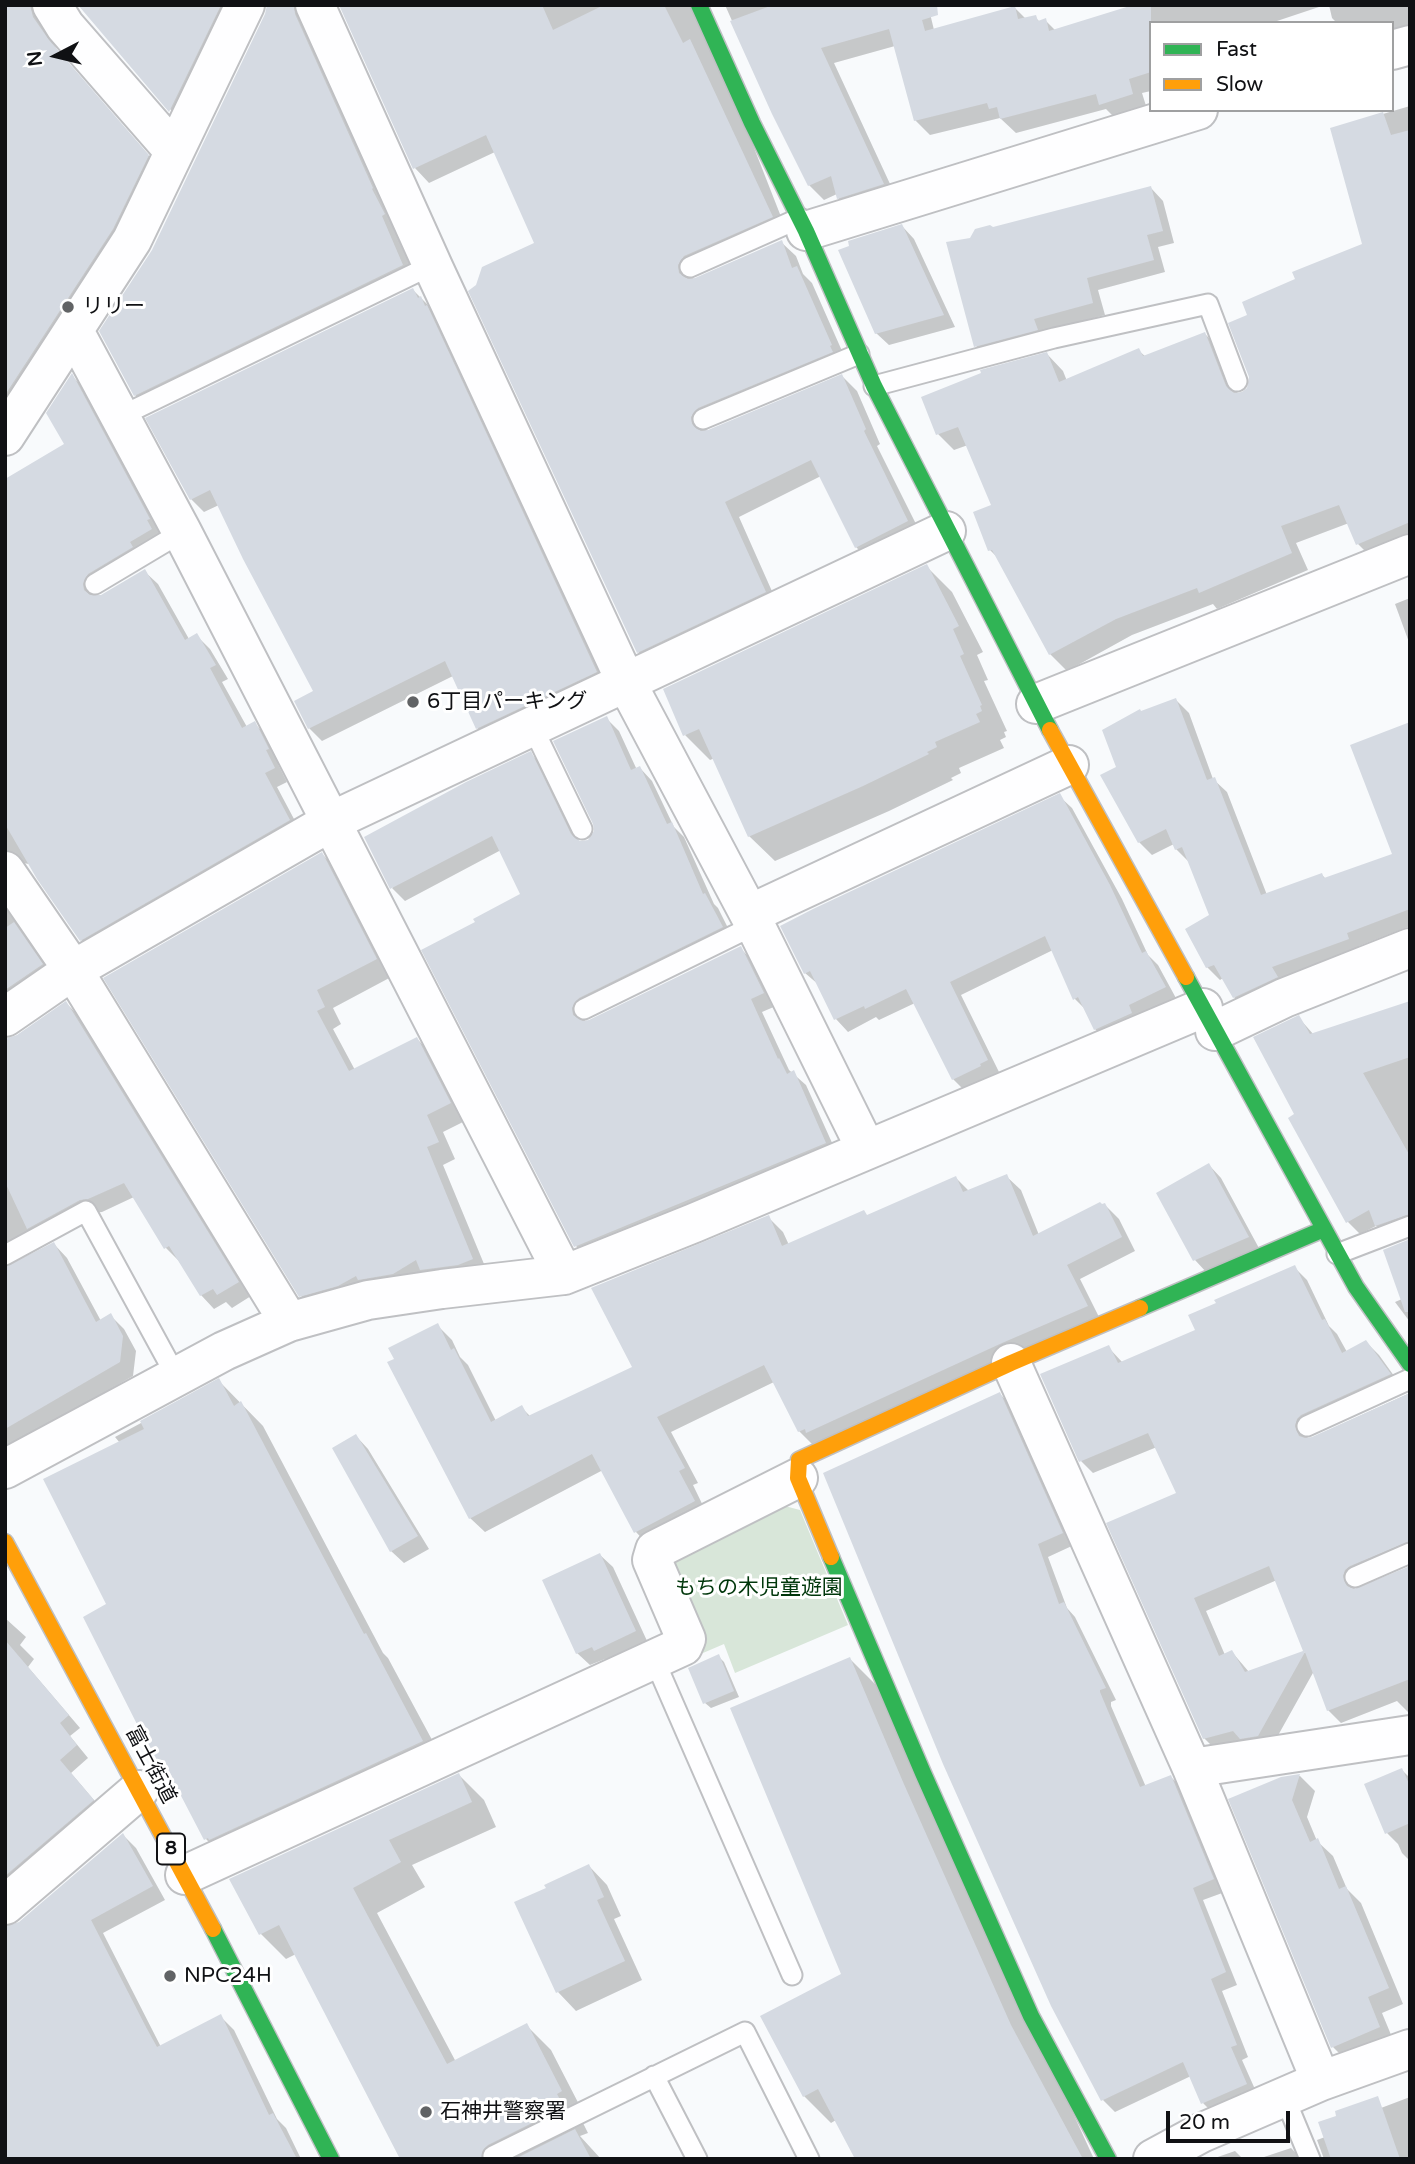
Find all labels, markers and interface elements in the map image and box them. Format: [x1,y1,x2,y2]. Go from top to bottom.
north arrow [21,21,91,91]
legend [1149,21,1394,112]
text: Fast [1216,37,1257,62]
text: N [23,50,47,67]
text: Slow [1216,72,1263,97]
place label: リリー [82,294,145,320]
marker: リリー [60,299,76,315]
place label: 6丁目パーキング [427,689,587,715]
marker: 6丁目パーキング [405,694,421,710]
park label: もちの木児童遊園 [675,1575,843,1601]
street label: 富士街道 [119,1722,181,1808]
road number: 8 [157,1834,185,1865]
place label: NPC24H [184,1963,272,1989]
marker: NPC24H [162,1968,178,1984]
scale bar [1170,2098,1294,2142]
place label: 石神井警察署 [440,2099,566,2125]
marker: 石神井警察署 [418,2104,434,2120]
text: 20 m [1179,2110,1230,2135]

